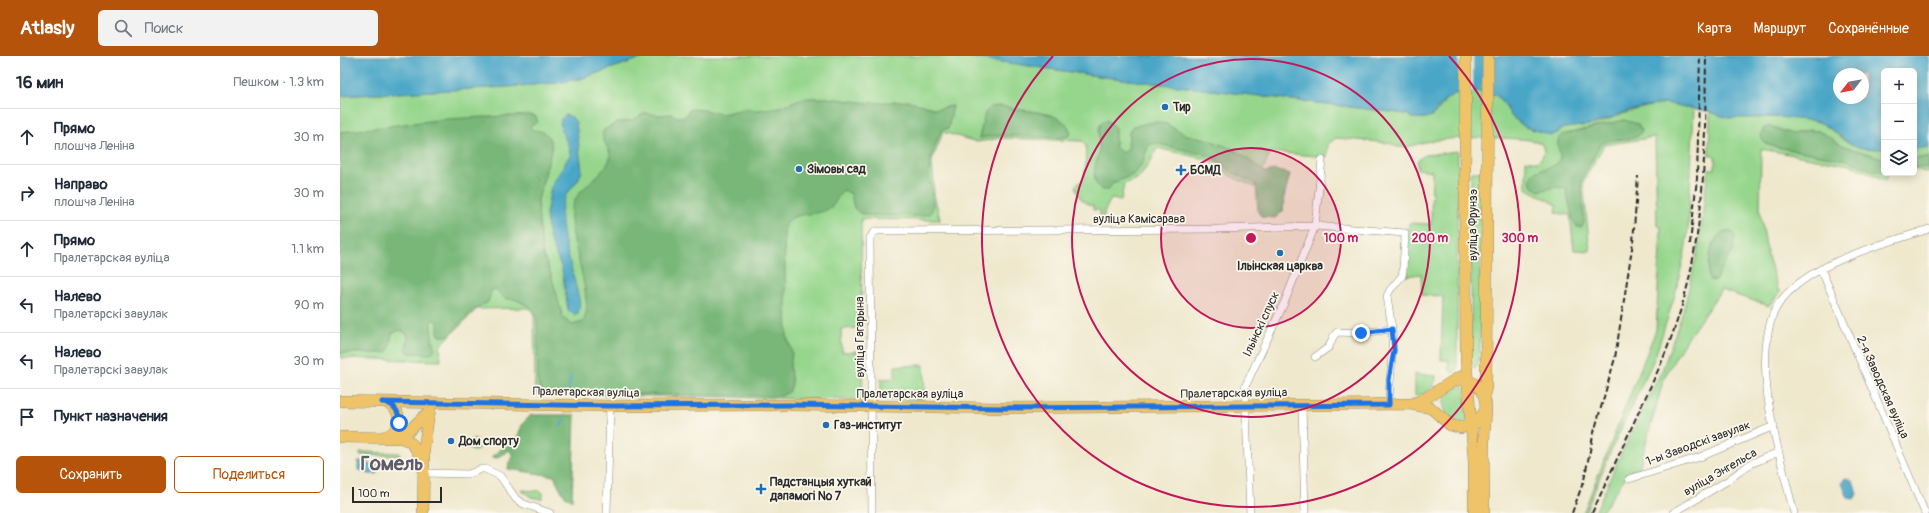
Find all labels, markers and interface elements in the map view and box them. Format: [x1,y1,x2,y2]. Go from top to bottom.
search box [98,10,378,46]
text: Atlasly [20,16,74,40]
icon: search [112,17,134,39]
text: Поиск [144,19,184,38]
text: Карта [1697,20,1732,37]
text: Маршрут [1754,20,1806,37]
text: Сохранённые [1828,20,1909,37]
north arrow [1833,68,1869,104]
map controls [1881,68,1917,176]
button: + [1881,68,1917,104]
text: 16 мин [16,72,63,93]
text: Пешком · 1.3 km [234,74,324,90]
place label: Тир [1172,100,1191,115]
marker: Тир [1160,102,1170,112]
button: − [1881,104,1917,140]
text: Прямо [54,119,95,138]
icon: ahead [16,126,38,148]
text: 30 m [294,129,324,145]
text: плошча Леніна [54,138,135,154]
button: layers [1881,140,1917,176]
place label: Зімовы сад [807,162,867,177]
place label: БСМД [1190,163,1221,178]
marker: Зімовы сад [794,164,804,174]
marker: БСМД [1175,164,1187,176]
text: Направо [54,175,108,194]
icon: right [16,182,38,204]
text: 30 m [294,185,324,201]
street label: вуліца Фрунзэ [1466,189,1481,261]
text: плошча Леніна [54,194,135,210]
street label: вуліца Камісарава [1093,212,1185,227]
text: Прямо [54,231,95,250]
centre of rings [1244,231,1258,245]
text: 100 m [1324,231,1359,246]
text: 200 m [1412,231,1449,246]
text: 300 m [1502,231,1539,246]
icon: ahead [16,238,38,260]
text: 1.1 km [291,241,324,257]
marker: Ільінская царква [1275,248,1285,258]
text: Пралетарская вуліца [54,250,170,266]
place label: Ільінская царква [1237,259,1323,274]
text: Налево [54,287,101,306]
street label: Ільінскі спуск [1240,289,1283,359]
icon: left [16,294,38,316]
street label: вуліца Гагарына [853,296,868,378]
text: 90 m [294,297,324,313]
text: Пралетарскі завулак [54,306,168,322]
route end [1352,324,1370,342]
street label: 2-я Заводская вуліца [1853,333,1912,441]
text: Налево [54,343,101,362]
icon: left [16,350,38,372]
text: 30 m [294,353,324,369]
text: Пралетарскі завулак [54,362,168,378]
street label: Пралетарская вуліца [533,384,640,401]
street label: Пралетарская вуліца [1181,385,1288,402]
street label: Пралетарская вуліца [857,387,964,402]
icon: arrive [16,406,38,428]
text: Пункт назначения [54,407,168,426]
route start [390,414,408,432]
place label: Газ-институт [834,418,903,433]
street label: 1-ы Заводскі завулак [1644,418,1752,469]
marker: Газ-институт [821,420,831,430]
place label: Дом спорту [458,434,519,449]
marker: Дом спорту [446,436,456,446]
street label: вуліца Энгельса [1681,445,1760,499]
district label: Гомель [360,451,424,476]
button: Сохранить [16,456,166,493]
button: Поделиться [174,456,324,493]
place label: Падстанцыя хуткай дапамогі № 7 [769,475,872,504]
marker: Падстанцыя хуткай дапамогі № 7 [755,483,767,495]
scale bar [352,485,442,504]
text: 100 m [358,487,389,500]

